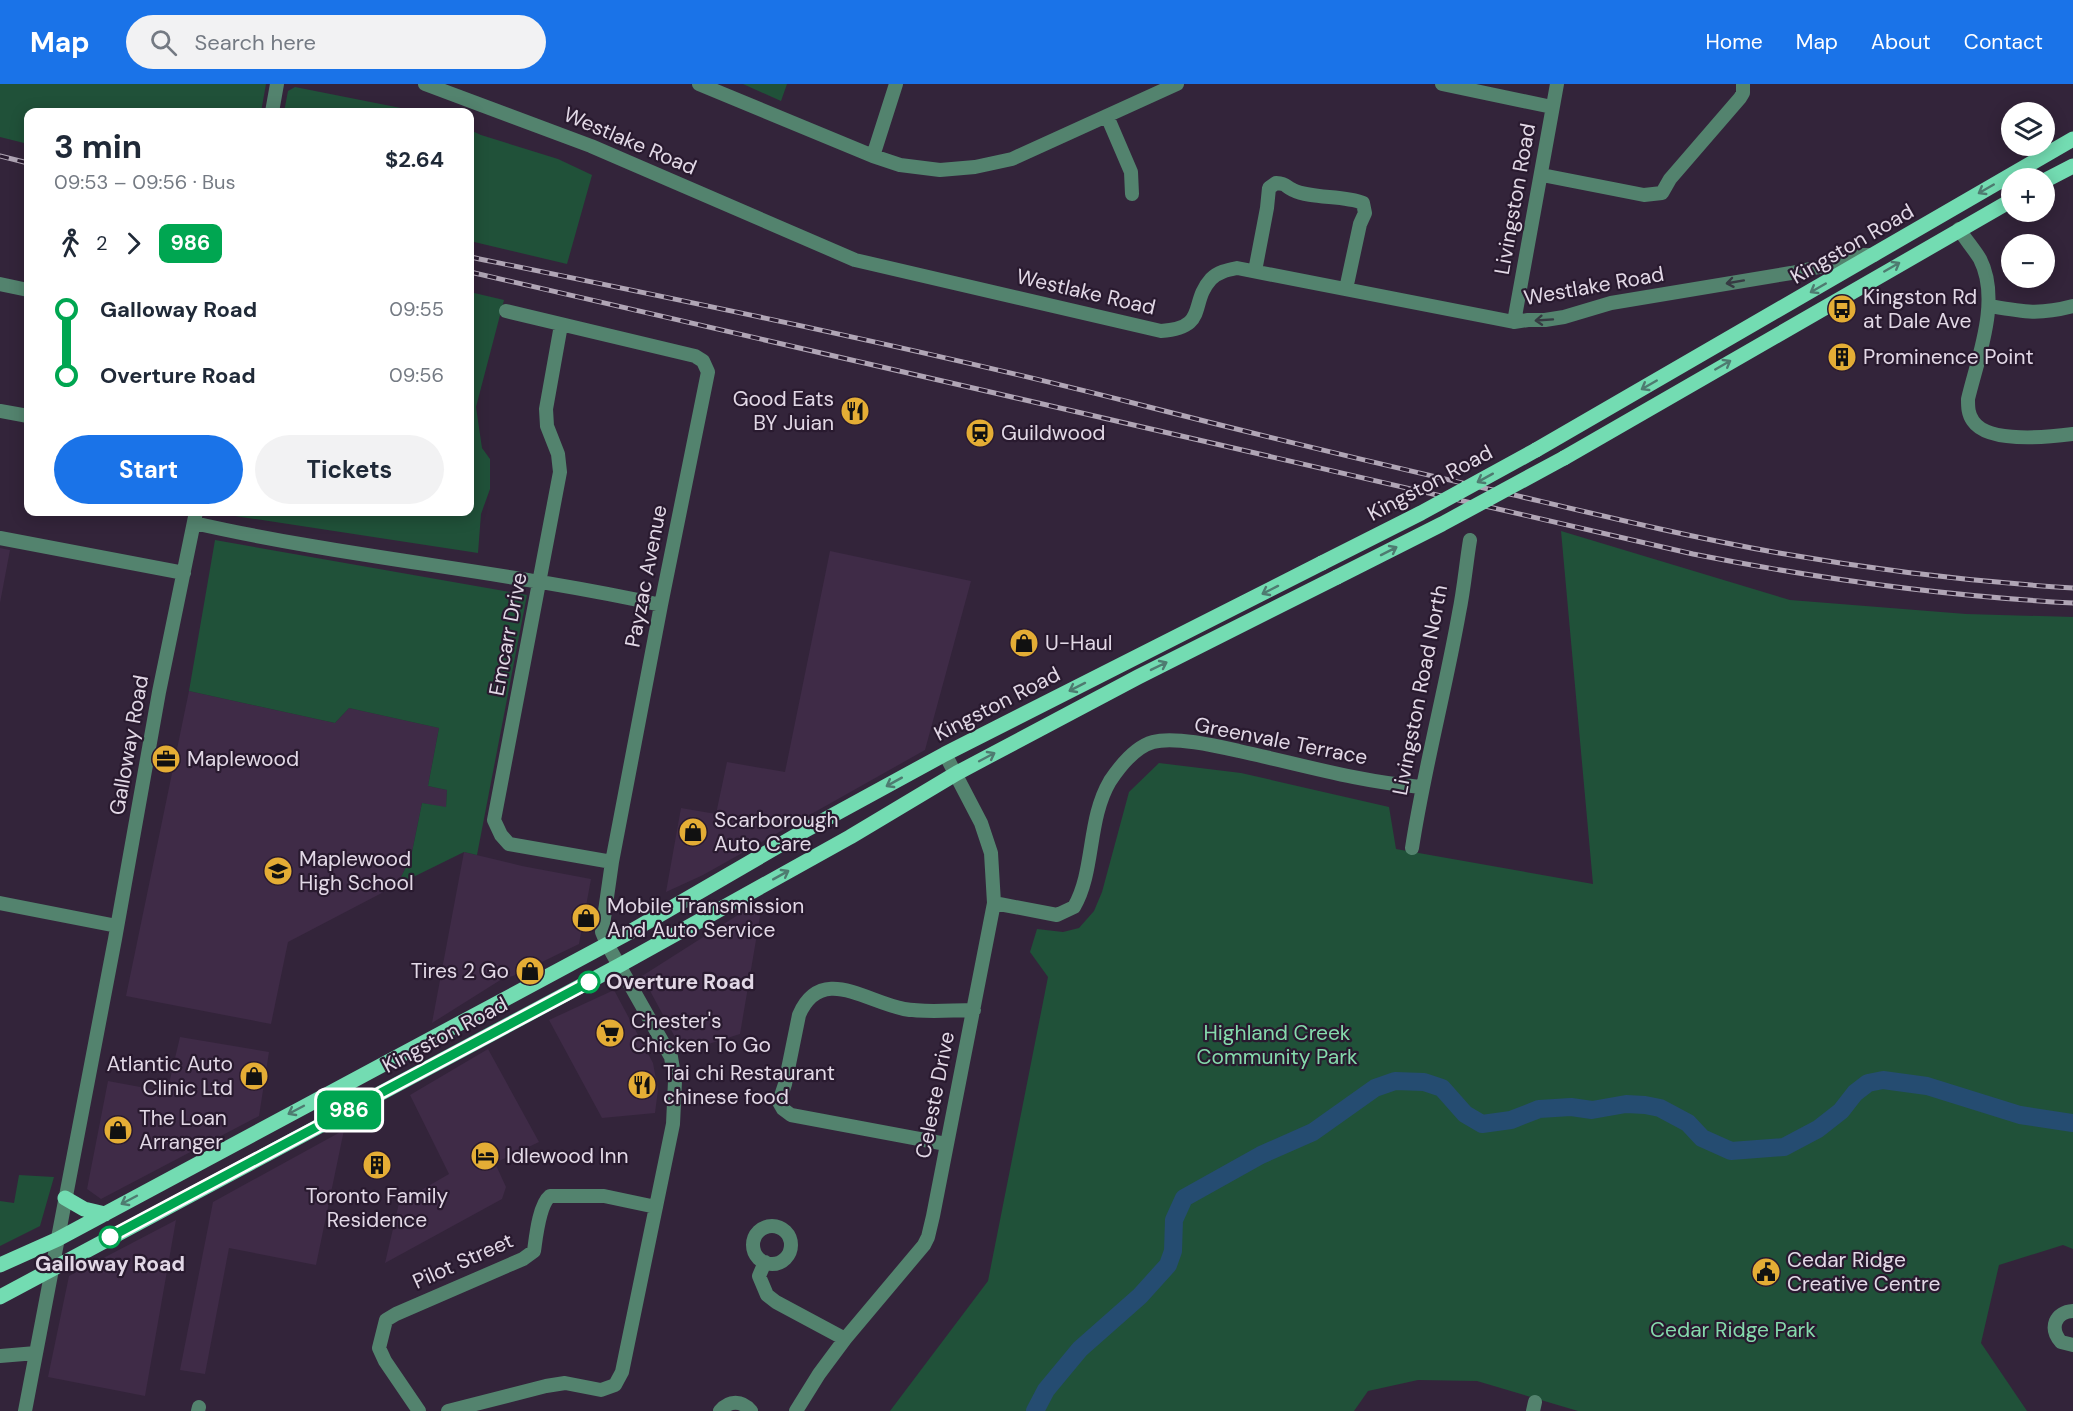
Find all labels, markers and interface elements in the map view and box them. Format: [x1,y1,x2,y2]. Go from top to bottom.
search box [126,15,546,69]
text: Map [30,24,90,61]
icon: search [147,26,180,59]
text: Search here [195,28,316,57]
text: Home [1705,28,1763,56]
text: Map [1796,28,1838,56]
text: About [1871,28,1931,56]
text: Contact [1964,28,2043,56]
street label: Westlake Road [559,100,701,182]
map controls [2001,102,2055,288]
button: layers [2001,102,2055,156]
street label: Livingston Road [1488,121,1542,277]
text: 3 min [54,125,142,168]
text: $2.64 [385,145,444,174]
button: + [2001,168,2055,222]
text: 09:53 – 09:56 · Bus [54,169,236,195]
one-way arrow [1978,184,1995,196]
street label: Kingston Road [1785,197,1919,291]
icon: walk [54,227,87,260]
icon: forward [117,227,150,260]
text: 986 [171,229,210,257]
text: 2 [96,230,108,256]
button: − [2001,234,2055,288]
street label: Westlake Road [1522,260,1666,312]
one-way arrow [1883,261,1900,273]
street label: Westlake Road [1014,262,1158,322]
one-way arrow [1726,277,1746,288]
one-way arrow [1810,282,1827,294]
place label: Kingston Rd at Dale Ave [1863,283,1977,335]
bus stop icon: Kingston Rd at Dale Ave [1826,293,1858,325]
text: Galloway Road [100,295,257,324]
text: 09:55 [389,296,444,322]
one-way arrow [1535,314,1555,325]
building icon: Prominence Point [1826,341,1858,373]
place label: Prominence Point [1863,343,2034,371]
one-way arrow [1714,359,1732,370]
text: Overture Road [100,361,256,390]
text: 09:56 [389,362,444,388]
one-way arrow [1641,379,1658,391]
place label: Good Eats BY Juian [733,385,834,437]
restaurant icon: Good Eats BY Juian [839,395,871,427]
station icon: Guildwood [964,417,996,449]
place label: Guildwood [1001,419,1106,447]
button: Start [54,435,243,504]
button: Tickets [255,435,444,504]
street label: Kingston Road [1362,438,1498,528]
one-way arrow [1476,473,1494,484]
street label: Payzac Avenue [618,502,674,650]
one-way arrow [1380,545,1398,556]
street label: Emcarr Drive [482,570,534,698]
street label: Livingston Road North [1386,582,1454,798]
one-way arrow [1261,584,1279,596]
shop icon: U-Haul [1008,627,1040,659]
place label: U-Haul [1045,629,1113,657]
street label: Kingston Road [929,660,1065,748]
one-way arrow [1150,660,1168,671]
street label: Galloway Road [103,673,155,817]
one-way arrow [1069,681,1086,693]
street label: Greenvale Terrace [1192,710,1370,772]
office icon: Maplewood [150,743,182,775]
place label: Maplewood [187,745,299,773]
one-way arrow [978,751,995,763]
one-way arrow [886,776,903,788]
place label: Scarborough Auto Care [714,806,839,858]
shop icon: Scarborough Auto Care [677,816,709,848]
place label: Maplewood High School [299,845,414,897]
school or university icon: Maplewood High School [262,855,294,887]
one-way arrow [772,869,790,880]
place label: Mobile Transmission And Auto Service [607,892,804,944]
shop icon: Mobile Transmission And Auto Service [570,902,602,934]
shop icon: Tires 2 Go [514,955,546,987]
place label: Tires 2 Go [411,957,509,985]
place label: Overture Road [606,968,755,996]
marker: Overture Road [578,971,600,993]
street label: Kingston Road [377,990,513,1080]
place label: Chester's Chicken To Go [631,1007,771,1059]
supermarket icon: Chester's Chicken To Go [594,1017,626,1049]
park label: Highland Creek Community Park [1196,1019,1358,1071]
street label: Celeste Drive [909,1029,961,1161]
place label: Atlantic Auto Clinic Ltd [107,1050,233,1102]
place label: Tai chi Restaurant chinese food [663,1059,835,1111]
shop icon: Atlantic Auto Clinic Ltd [238,1060,270,1092]
restaurant icon: Tai chi Restaurant chinese food [626,1069,658,1101]
line badge: 986 [314,1090,383,1130]
text: 986 [329,1096,369,1124]
place label: The Loan Arranger [139,1104,227,1156]
one-way arrow [288,1104,305,1116]
shop icon: The Loan Arranger [102,1114,134,1146]
hotel icon: Idlewood Inn [469,1140,501,1172]
place label: Idlewood Inn [506,1142,629,1170]
building icon: Toronto Family Residence [361,1149,393,1181]
place label: Toronto Family Residence [306,1182,448,1234]
one-way arrow [121,1194,138,1206]
marker: Galloway Road [99,1226,121,1248]
street label: Pilot Street [408,1226,518,1296]
place label: Cedar Ridge Creative Centre [1787,1246,1940,1298]
place label: Galloway Road [35,1250,185,1278]
public building icon: Cedar Ridge Creative Centre [1750,1256,1782,1288]
park label: Cedar Ridge Park [1650,1316,1816,1344]

